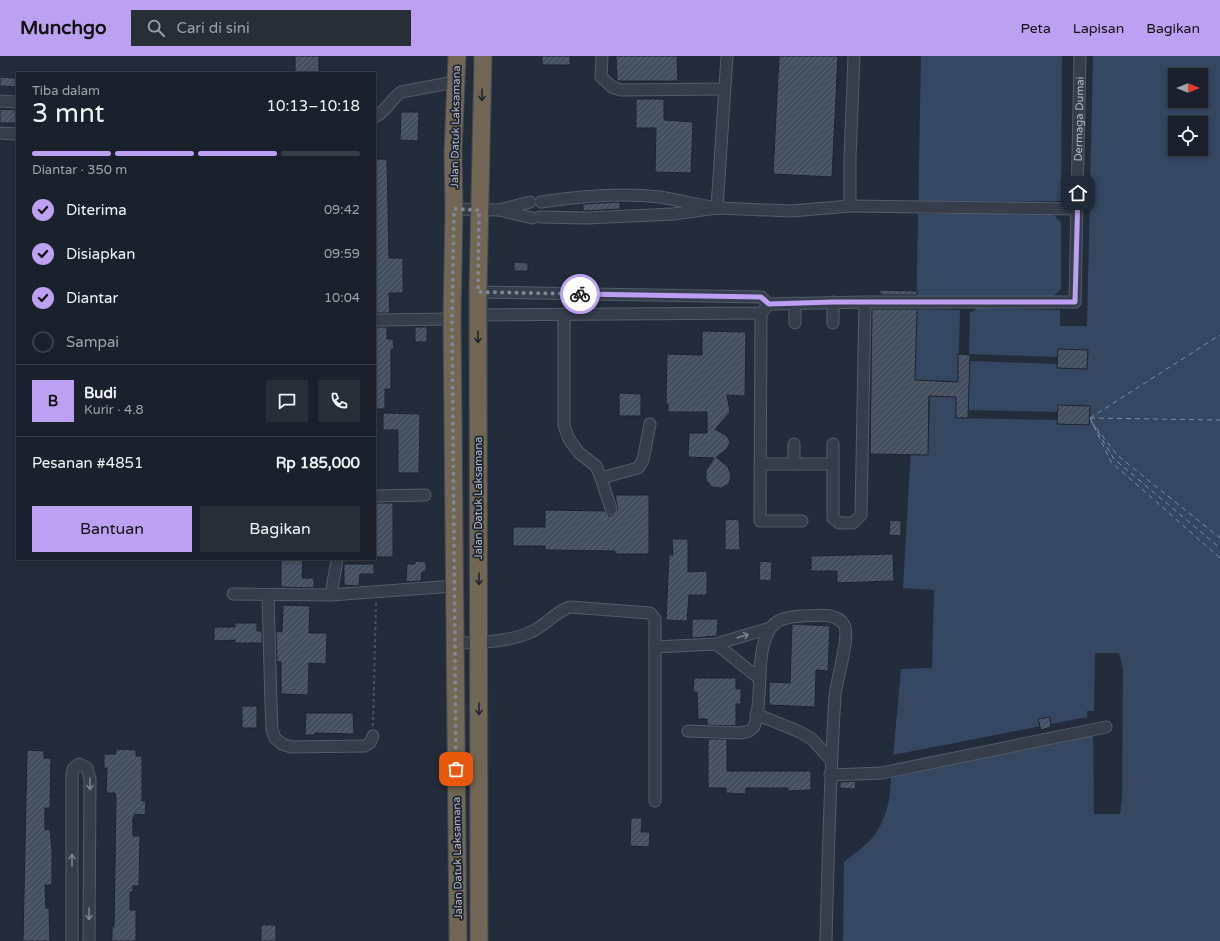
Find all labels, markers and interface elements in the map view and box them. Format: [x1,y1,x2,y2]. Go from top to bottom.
search box [131,10,411,46]
text: Munchgo [20,17,107,39]
icon: search [145,17,167,39]
text: Cari di sini [177,19,250,37]
text: Peta [1020,20,1051,37]
text: Lapisan [1073,20,1124,37]
text: Bagikan [1146,20,1200,37]
street label: Jalan Datuk Laksamana [448,65,463,189]
north arrow [1168,68,1208,108]
map controls [1168,68,1208,156]
street label: Dermaga Dumai [1072,77,1087,162]
text: Tiba dalam [32,83,100,99]
one-way arrow [478,88,486,101]
text: 10:13–10:18 [267,97,360,115]
text: 3 mnt [32,98,104,129]
button: locate [1168,116,1208,156]
text: Diantar · 350 m [32,162,127,178]
pin [1061,176,1095,210]
icon: home [1067,182,1089,204]
icon: check [32,199,54,221]
text: Diterima [66,201,127,219]
text: 09:42 [324,202,360,218]
icon: check [32,243,54,265]
text: Disiapkan [66,245,135,263]
text: 09:59 [324,246,360,262]
courier [560,274,600,314]
icon: bike [569,283,591,305]
icon: check [32,287,54,309]
text: Diantar [66,289,118,307]
text: 10:04 [324,290,360,306]
one-way arrow [474,330,482,343]
text: Sampai [66,333,119,351]
button: chat [266,380,308,422]
button: phone [318,380,360,422]
text: Budi [84,384,117,402]
text: B [48,392,58,410]
text: Kurir · 4.8 [84,402,144,418]
street label: Jalan Datuk Laksamana [472,437,485,559]
text: Pesanan #4851 [32,454,143,472]
text: Rp 185,000 [276,454,360,472]
button: Bantuan [32,506,192,552]
button: Bagikan [200,506,360,552]
one-way arrow [475,572,483,585]
one-way arrow [737,632,750,639]
one-way arrow [475,702,483,715]
pin [439,752,473,786]
icon: bag [445,758,467,780]
one-way arrow [86,777,94,790]
street label: Jalan Datuk Laksamana [450,796,465,920]
one-way arrow [68,854,76,867]
one-way arrow [85,907,93,920]

